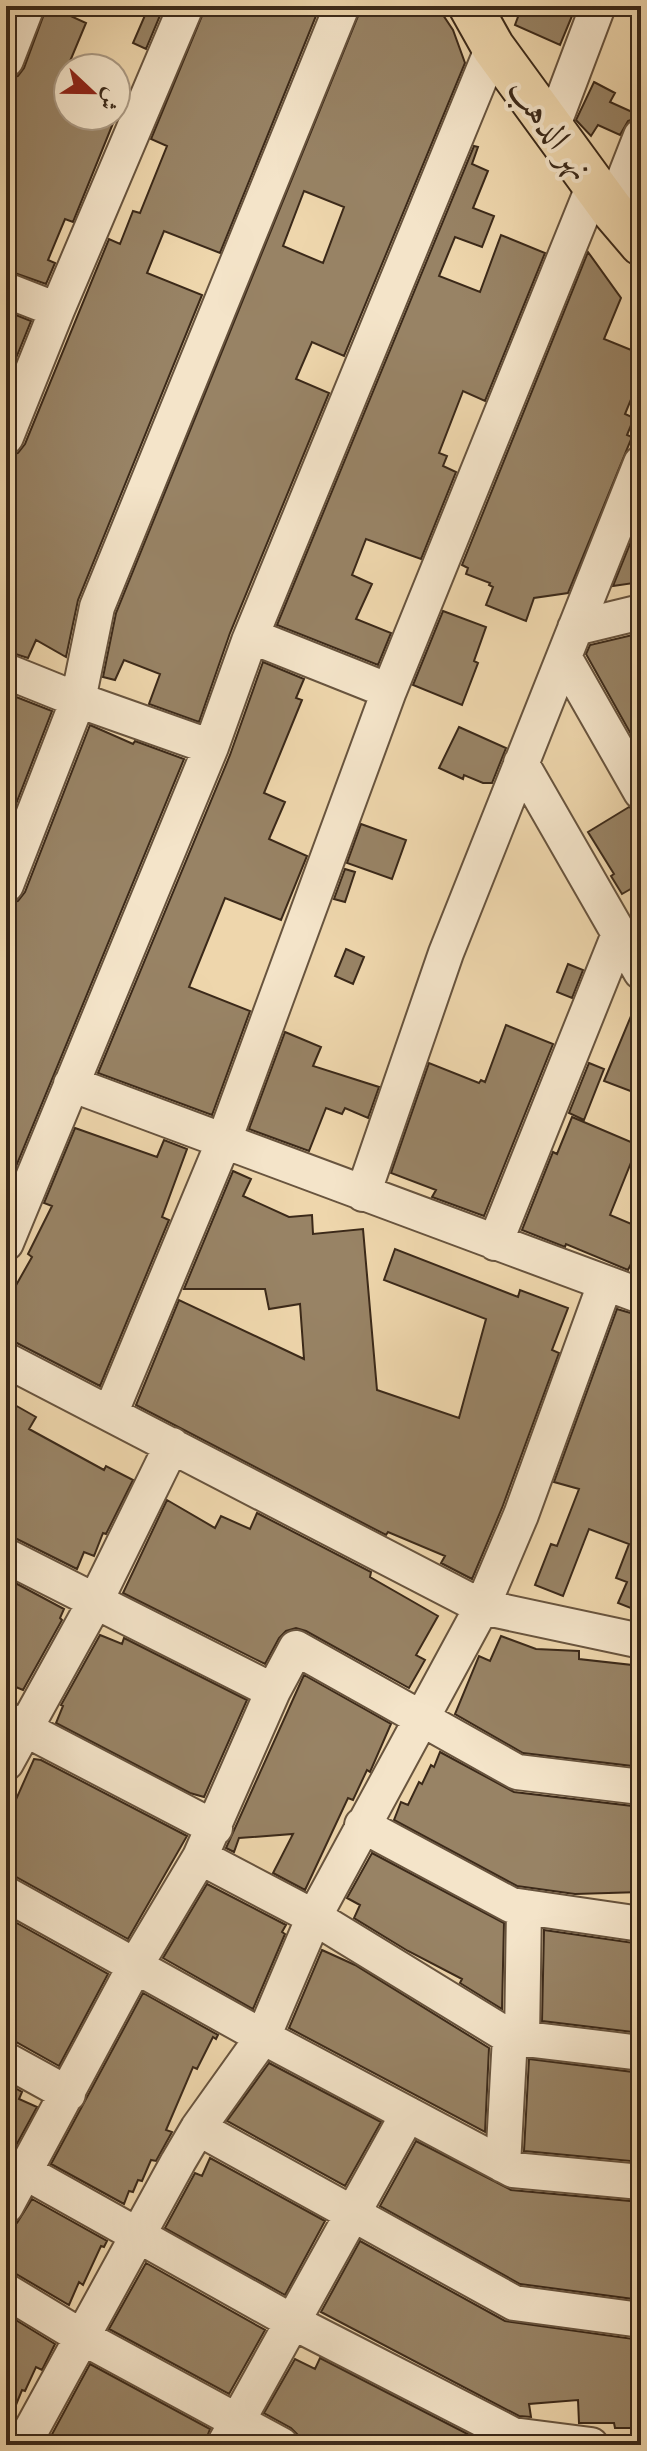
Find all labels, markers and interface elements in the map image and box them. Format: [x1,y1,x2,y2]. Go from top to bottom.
north arrow [52,52,132,132]
street label: نهر الدهب [498,67,605,190]
text: ش [93,84,128,115]

